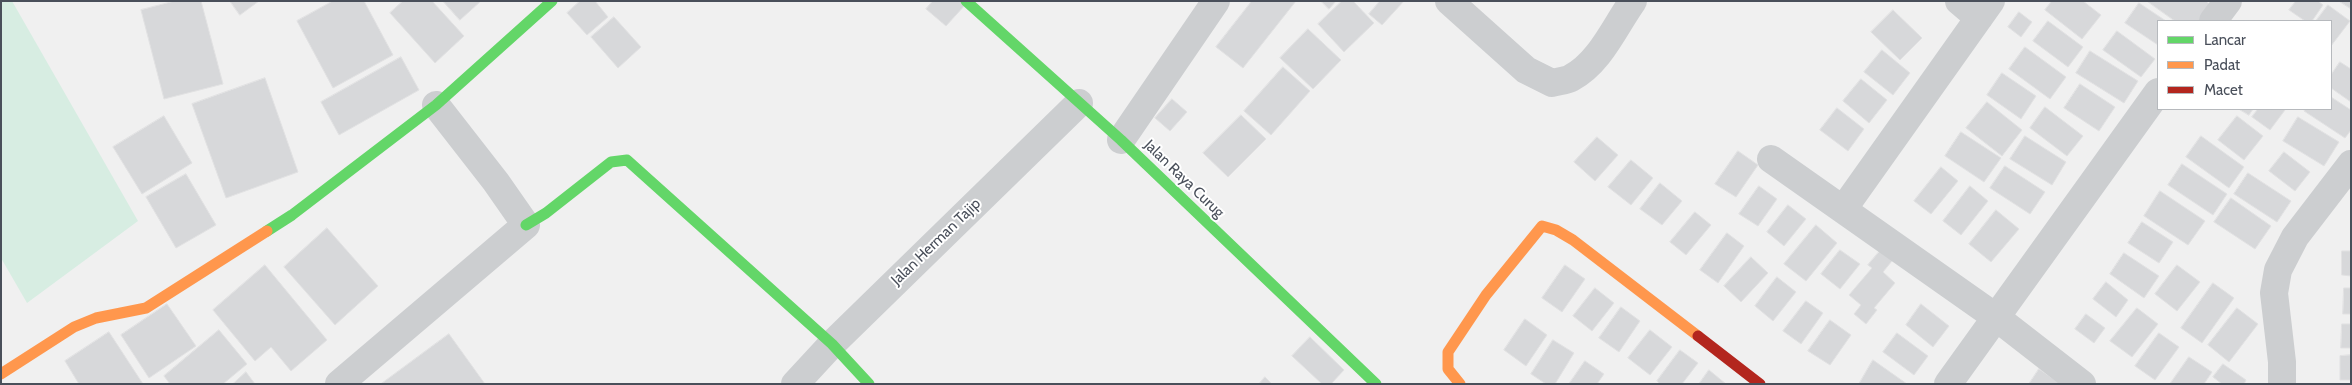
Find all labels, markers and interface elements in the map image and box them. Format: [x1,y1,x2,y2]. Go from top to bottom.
legend [2157,20,2332,110]
text: Lancar [2204,31,2246,49]
text: Padat [2204,56,2240,74]
text: Macet [2204,81,2243,99]
street label: Jalan Raya Curug [1140,136,1228,222]
street label: Jalan Herman Tajip [888,195,984,289]

